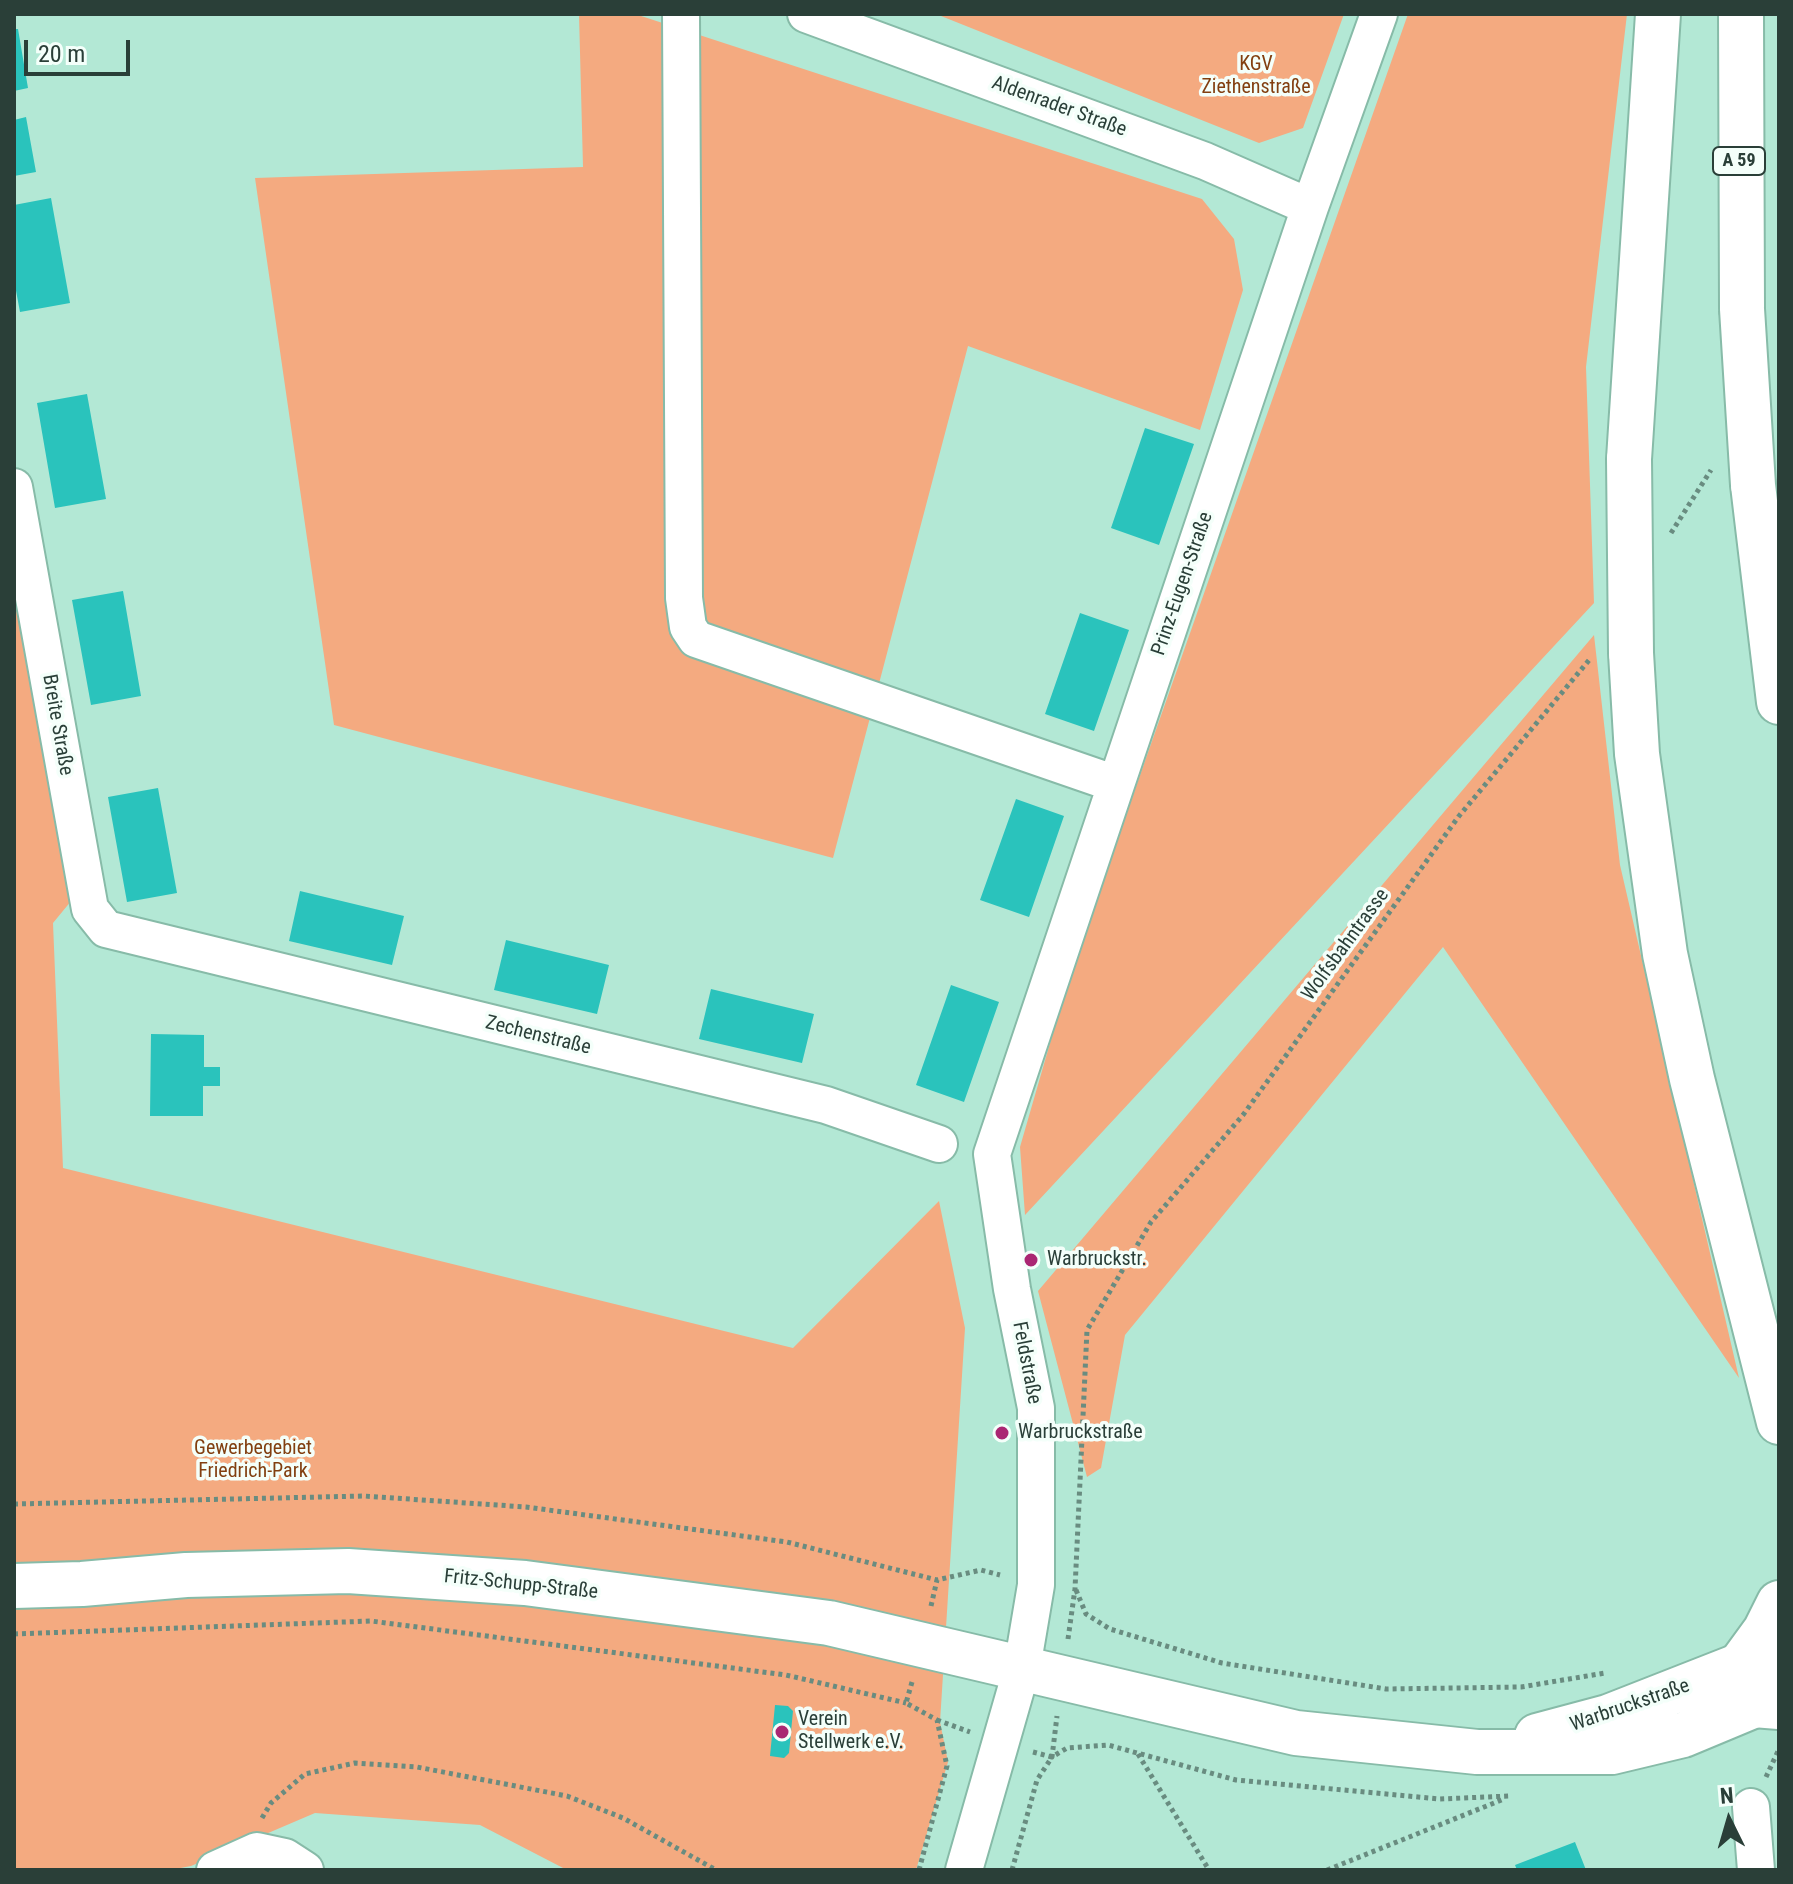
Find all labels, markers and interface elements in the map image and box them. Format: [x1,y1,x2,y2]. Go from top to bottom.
scale bar [28,24,134,74]
text: 20 m [38,40,85,68]
park label: KGV Ziethenstraße [1201,53,1311,100]
street label: Aldenrader Straße [988,71,1130,143]
road number: A 59 [1713,147,1765,175]
street label: Prinz-Eugen-Straße [1147,509,1219,659]
street label: Breite Straße [36,673,78,777]
street label: Wolfsbahntrasse [1297,884,1395,1006]
street label: Zechenstraße [483,1011,593,1061]
place label: Warbruckstr. [1047,1248,1147,1272]
marker: Warbruckstr. [1022,1251,1040,1269]
street label: Feldstraße [1006,1320,1046,1406]
place label: Warbruckstraße [1018,1421,1143,1445]
marker: Warbruckstraße [993,1424,1011,1442]
park label: Gewerbegebiet Friedrich-Park [194,1437,312,1484]
street label: Fritz-Schupp-Straße [443,1565,599,1605]
street label: Warbruckstraße [1567,1674,1693,1738]
place label: Verein Stellwerk e.V. [798,1708,904,1755]
marker: Verein Stellwerk e.V. [773,1723,791,1741]
north arrow [1689,1780,1769,1860]
text: N [1719,1783,1735,1809]

